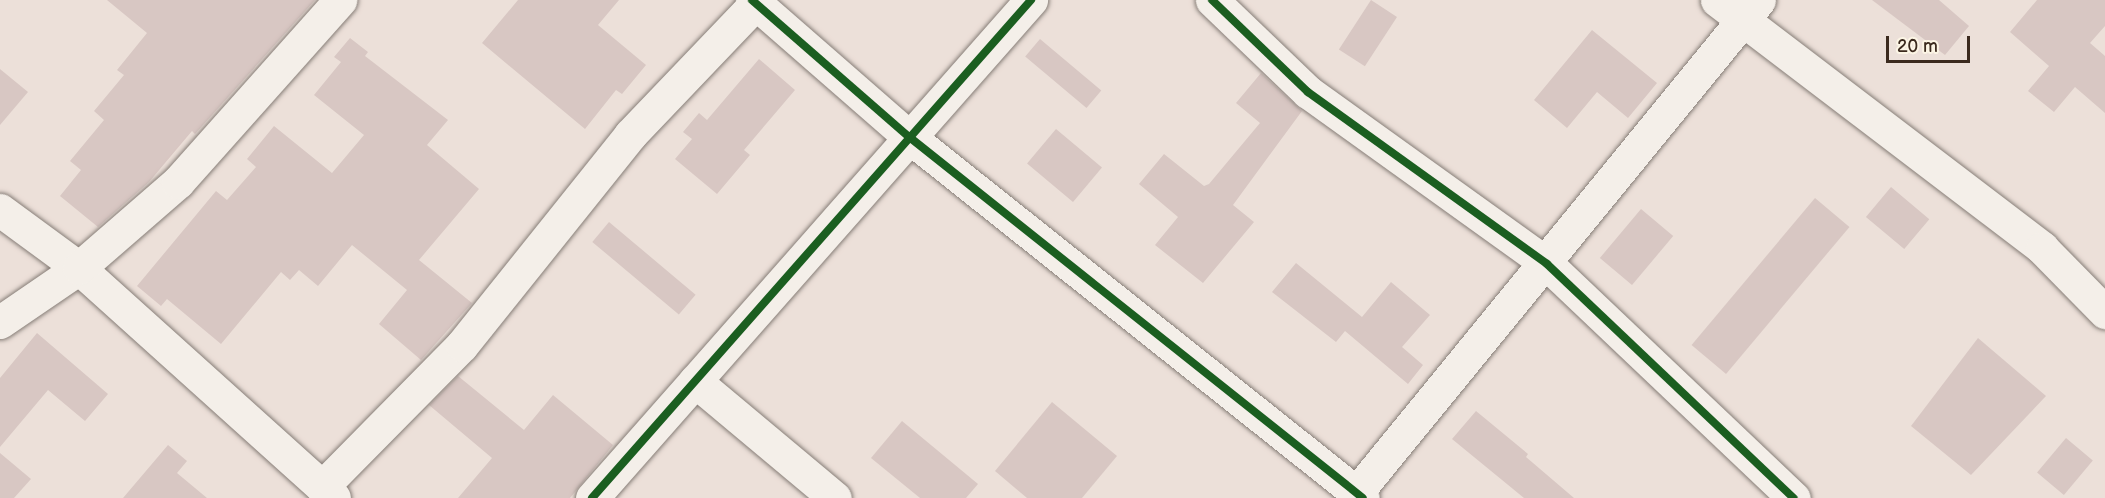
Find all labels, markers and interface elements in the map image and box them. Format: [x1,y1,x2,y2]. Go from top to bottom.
scale bar [1889,24,1973,62]
text: 20 m [1897,36,1938,57]

